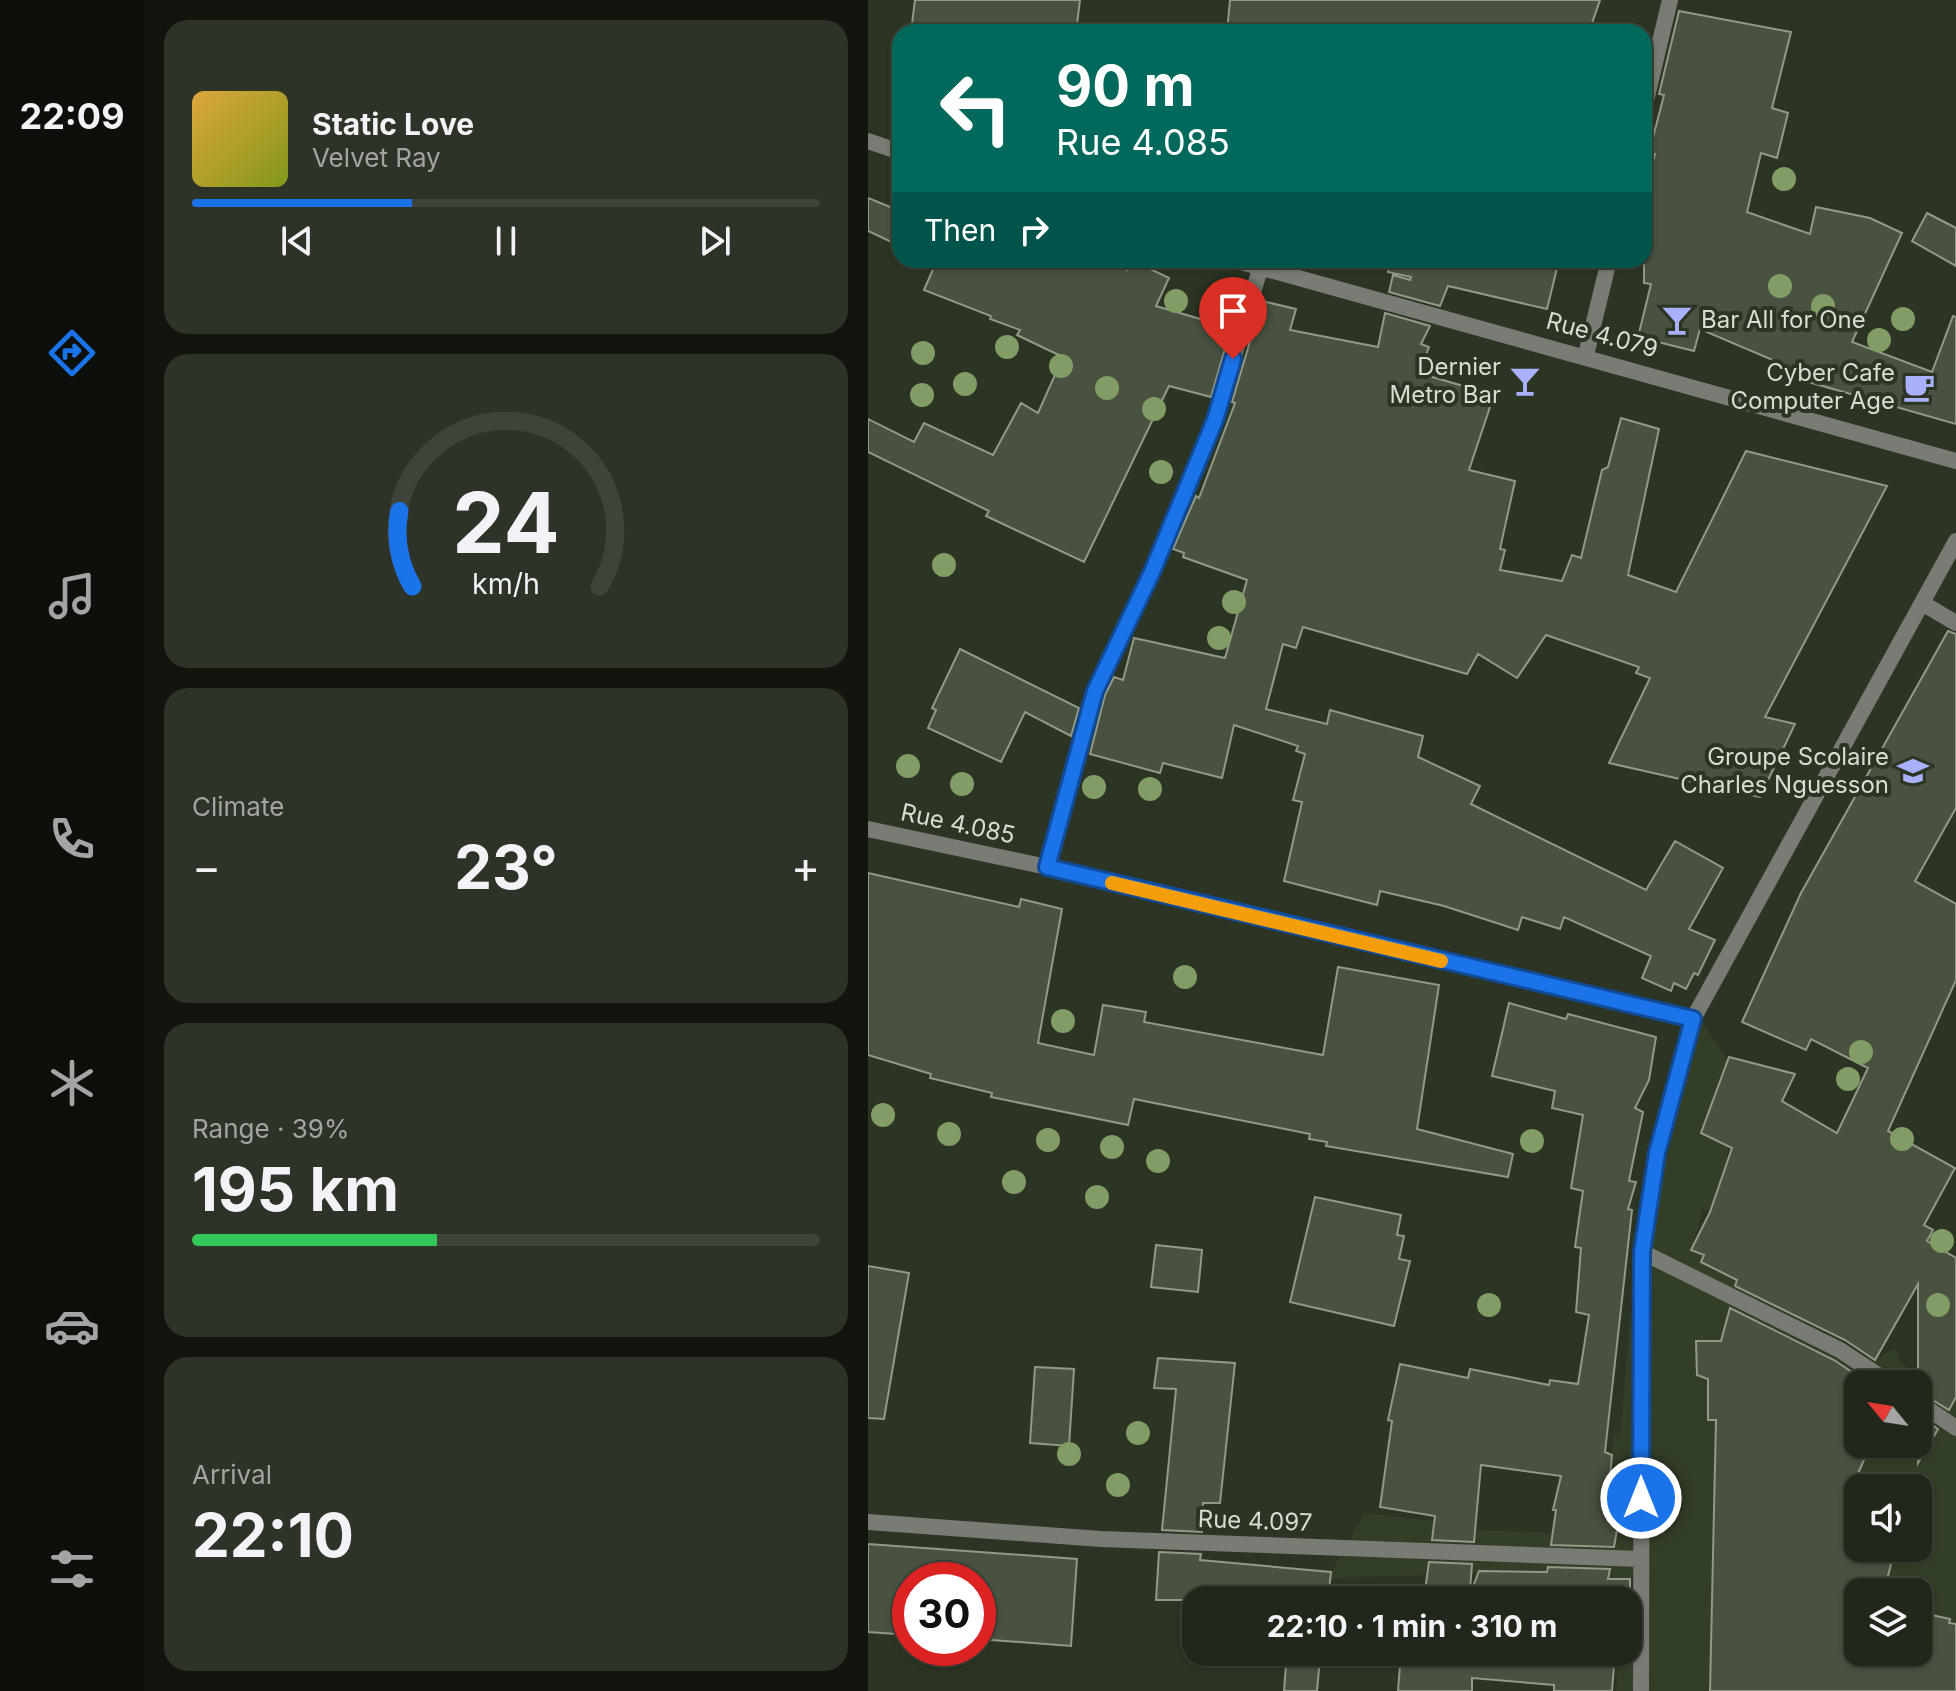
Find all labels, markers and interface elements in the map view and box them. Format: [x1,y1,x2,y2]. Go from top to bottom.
text: 90 m [1056,52,1195,120]
icon: left [924,56,1028,160]
text: 22:09 [19,94,125,138]
text: Static Love [312,106,474,142]
text: Rue 4.085 [1056,120,1230,164]
text: Velvet Ray [312,142,441,173]
icon: right [1012,208,1056,252]
text: Then [924,212,996,248]
icon: previous [275,219,319,263]
icon: pause [484,219,528,263]
icon: next [693,219,737,263]
pin [1199,277,1267,359]
icon: arrive [1211,289,1255,333]
bar icon: Bar All for One [1660,303,1694,337]
place label: Bar All for One [1701,305,1866,334]
street label: Rue 4.079 [1543,306,1661,363]
icon: directions [44,325,100,381]
place label: Dernier Metro Bar [1389,352,1501,409]
place label: Cyber Cafe Computer Age [1731,358,1895,415]
bar icon: Dernier Metro Bar [1508,364,1542,398]
cafe icon: Cyber Cafe Computer Age [1902,370,1936,404]
text: 24 [452,472,560,573]
text: km/h [472,566,540,601]
icon: music [44,568,100,624]
place label: Groupe Scolaire Charles Nguesson [1680,742,1889,799]
school or university icon: Groupe Scolaire Charles Nguesson [1896,754,1930,788]
text: Climate [192,791,284,822]
street label: Rue 4.085 [898,797,1018,850]
icon: phone [44,811,100,867]
text: 23° [454,831,558,903]
text: − [192,840,221,894]
text: + [791,840,820,894]
icon: climate [44,1055,100,1111]
text: Range · 39% [192,1113,350,1144]
text: 195 km [192,1153,399,1225]
icon: car [44,1298,100,1354]
north arrow [1844,1370,1932,1458]
map controls [1844,1370,1932,1666]
position arrow [1599,1456,1683,1540]
text: Arrival [192,1459,272,1490]
button: sound [1844,1474,1932,1562]
text: 22:10 [192,1499,354,1571]
street label: Rue 4.097 [1197,1504,1313,1537]
icon: filters [44,1541,100,1597]
speed limit sign: 30 [892,1562,996,1666]
button: layers [1844,1578,1932,1666]
text: 22:10 · 1 min · 310 m [1267,1608,1557,1644]

